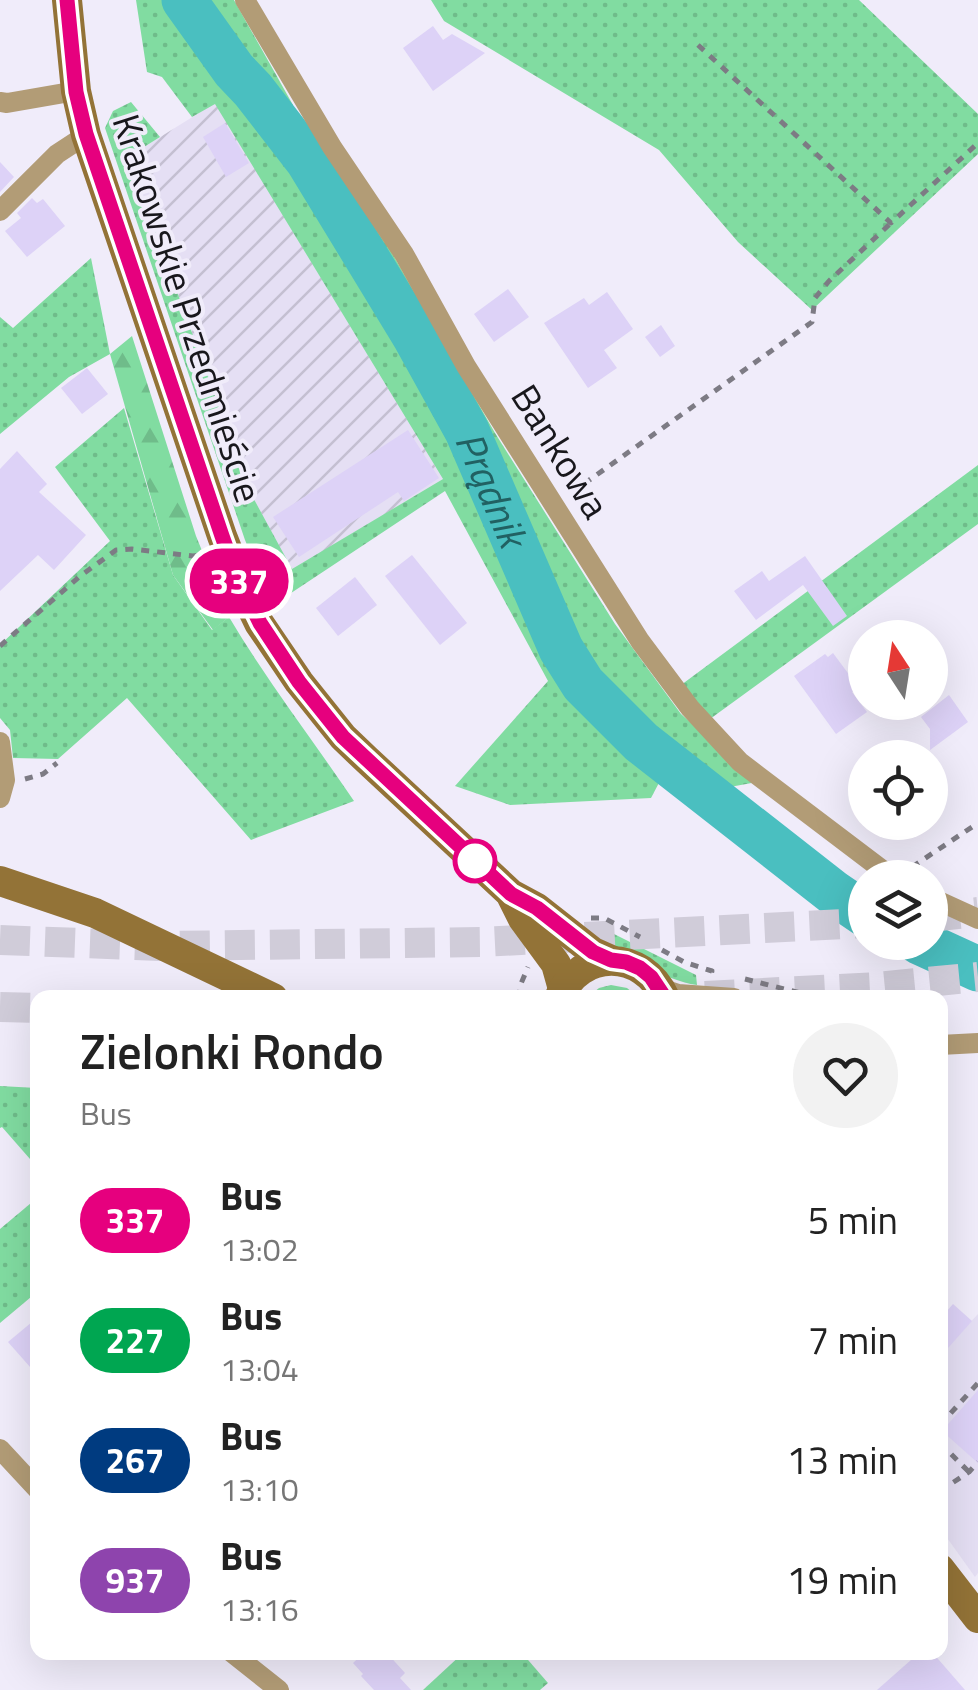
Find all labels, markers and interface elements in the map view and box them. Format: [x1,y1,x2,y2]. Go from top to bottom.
street label: Krakowskie Przedmieście [98,106,278,510]
street label: Bankowa [497,373,625,529]
water label: Prądnik [440,422,545,560]
line badge: 337 [182,548,296,614]
text: 337 [210,554,268,608]
north arrow [848,620,948,720]
map controls [848,620,948,960]
button: locate [848,740,948,840]
unlabelled marker [454,840,496,882]
button: layers [848,860,948,960]
text: Zielonki Rondo [80,1015,384,1088]
button: heart [793,1023,898,1128]
text: Bus [80,1089,132,1137]
text: Bus [220,1167,282,1225]
text: 5 min [808,1191,898,1249]
text: 337 [106,1193,164,1247]
text: 13:02 [220,1225,299,1273]
text: Bus [220,1287,282,1345]
text: 7 min [808,1311,898,1369]
text: 227 [106,1313,164,1367]
text: 13:04 [220,1345,299,1393]
text: Bus [220,1407,282,1465]
text: 13 min [787,1431,898,1489]
text: 267 [106,1433,164,1487]
text: 13:10 [220,1465,299,1513]
text: Bus [220,1527,282,1585]
text: 19 min [787,1551,898,1609]
text: 937 [106,1553,164,1607]
text: 13:16 [220,1585,299,1633]

